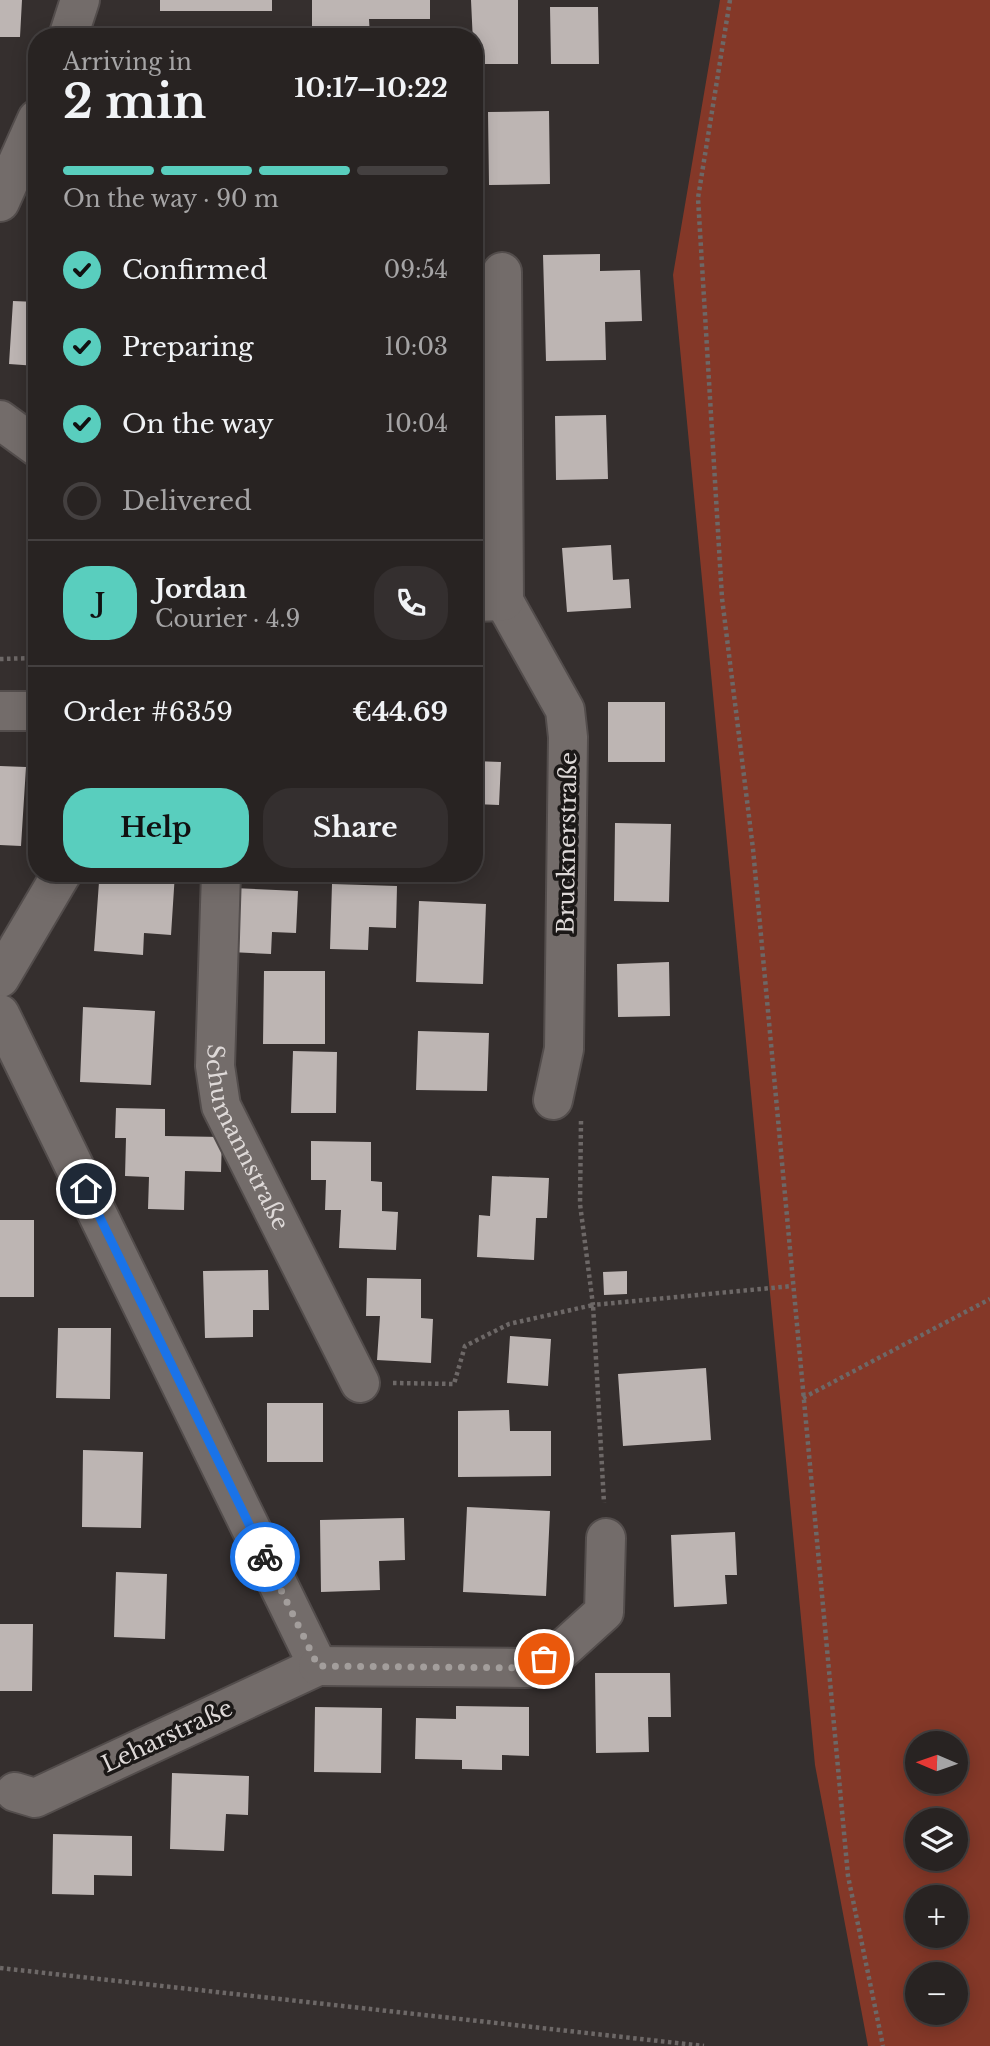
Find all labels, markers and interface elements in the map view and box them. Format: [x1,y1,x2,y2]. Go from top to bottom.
text: Arriving in [63,48,192,76]
text: 10:17–10:22 [294,72,448,104]
text: 2 min [63,73,206,130]
text: On the way · 90 m [63,185,279,213]
icon: check [63,251,101,289]
text: Confirmed [122,254,267,286]
text: 09:54 [384,256,448,284]
icon: check [63,328,101,366]
text: Preparing [122,331,254,363]
text: 10:03 [384,333,448,361]
icon: check [63,405,101,443]
text: On the way [122,408,274,440]
text: 10:04 [385,410,448,438]
text: Delivered [122,485,252,517]
button: phone [374,566,448,640]
text: Jordan [155,573,247,605]
text: J [95,587,105,619]
text: Courier · 4.9 [155,605,300,633]
text: Order #6359 [63,696,233,728]
text: €44.69 [352,696,448,728]
street label: Brucknerstraße [551,752,583,934]
button: Help [63,788,249,868]
button: Share [263,788,448,868]
street label: Schumannstraße [201,1044,295,1235]
pin [56,1159,116,1219]
icon: home [67,1170,105,1208]
courier [230,1522,300,1592]
icon: bike [246,1538,284,1576]
pin [514,1629,574,1689]
icon: bag [525,1640,563,1678]
street label: Leharstraße [97,1693,237,1779]
north arrow [905,1731,968,1794]
map controls [905,1731,968,2025]
button: layers [905,1808,968,1871]
button: + [905,1885,968,1948]
button: − [905,1962,968,2025]

